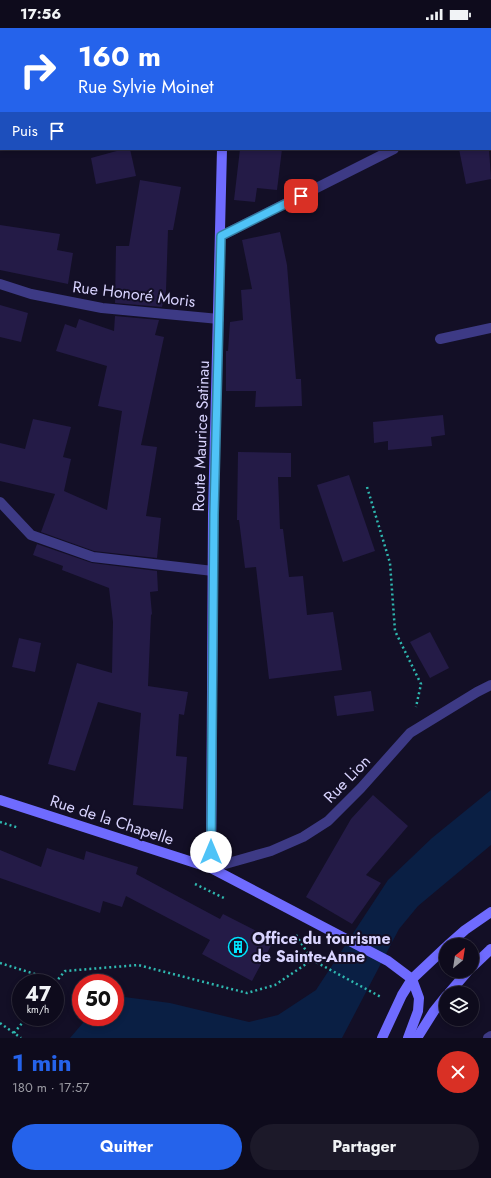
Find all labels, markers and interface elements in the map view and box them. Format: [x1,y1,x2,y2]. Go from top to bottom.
text: 17:56 [20,3,61,25]
text: 160 m [78,36,161,77]
icon: right [12,44,64,96]
text: Rue Sylvie Moinet [78,74,214,100]
text: Puis [12,120,38,142]
icon: arrive [46,120,68,142]
pin [284,179,318,213]
icon: arrive [290,185,312,207]
street label: Rue Honoré Moris [71,275,197,313]
street label: Route Maurice Satinau [187,360,215,512]
street label: Rue Lion [318,750,376,808]
street label: Rue de la Chapelle [47,789,177,851]
position arrow [190,831,232,873]
place label: Office du tourisme de Sainte-Anne [252,927,391,968]
building icon: Office du tourisme de Sainte-Anne [227,936,249,958]
north arrow [439,938,479,978]
map controls [439,938,479,1026]
speed limit sign: 50 [72,974,124,1026]
text: 47 [25,980,51,1009]
button: layers [439,986,479,1026]
text: km/h [27,1002,49,1017]
text: 1 min [12,1045,72,1080]
button: close [437,1051,479,1093]
text: 180 m · 17:57 [12,1078,89,1097]
button: Quitter [12,1124,242,1170]
button: Partager [250,1124,479,1170]

